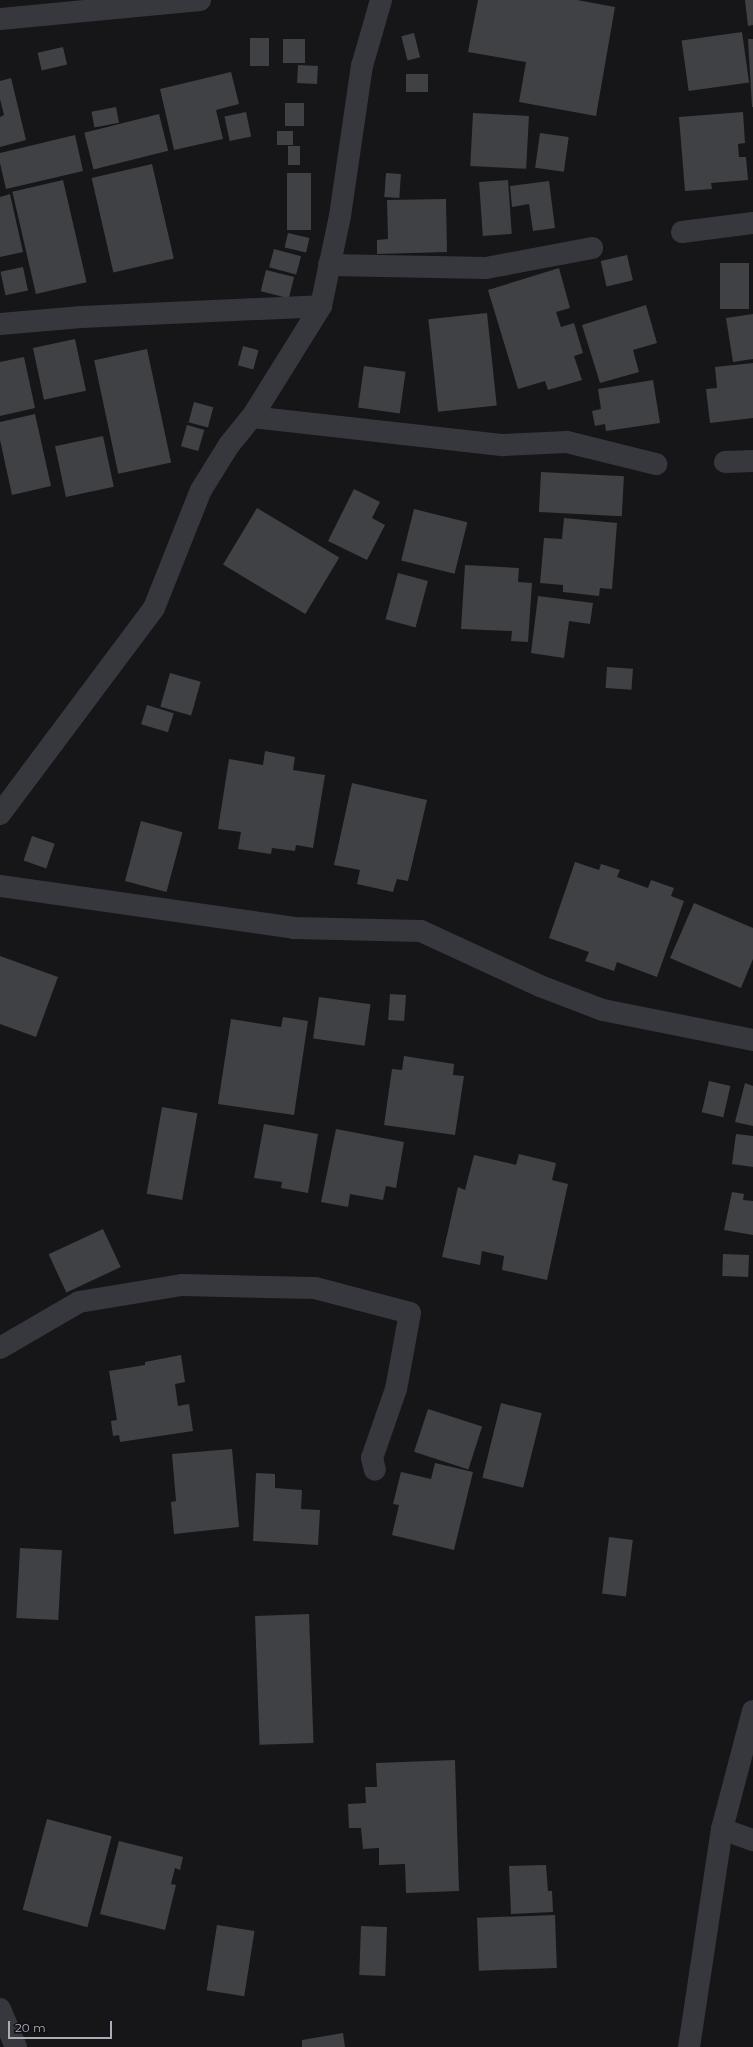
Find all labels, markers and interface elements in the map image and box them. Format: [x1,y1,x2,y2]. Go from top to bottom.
scale bar [10,2013,114,2039]
text: 20 m [15,2020,46,2035]

